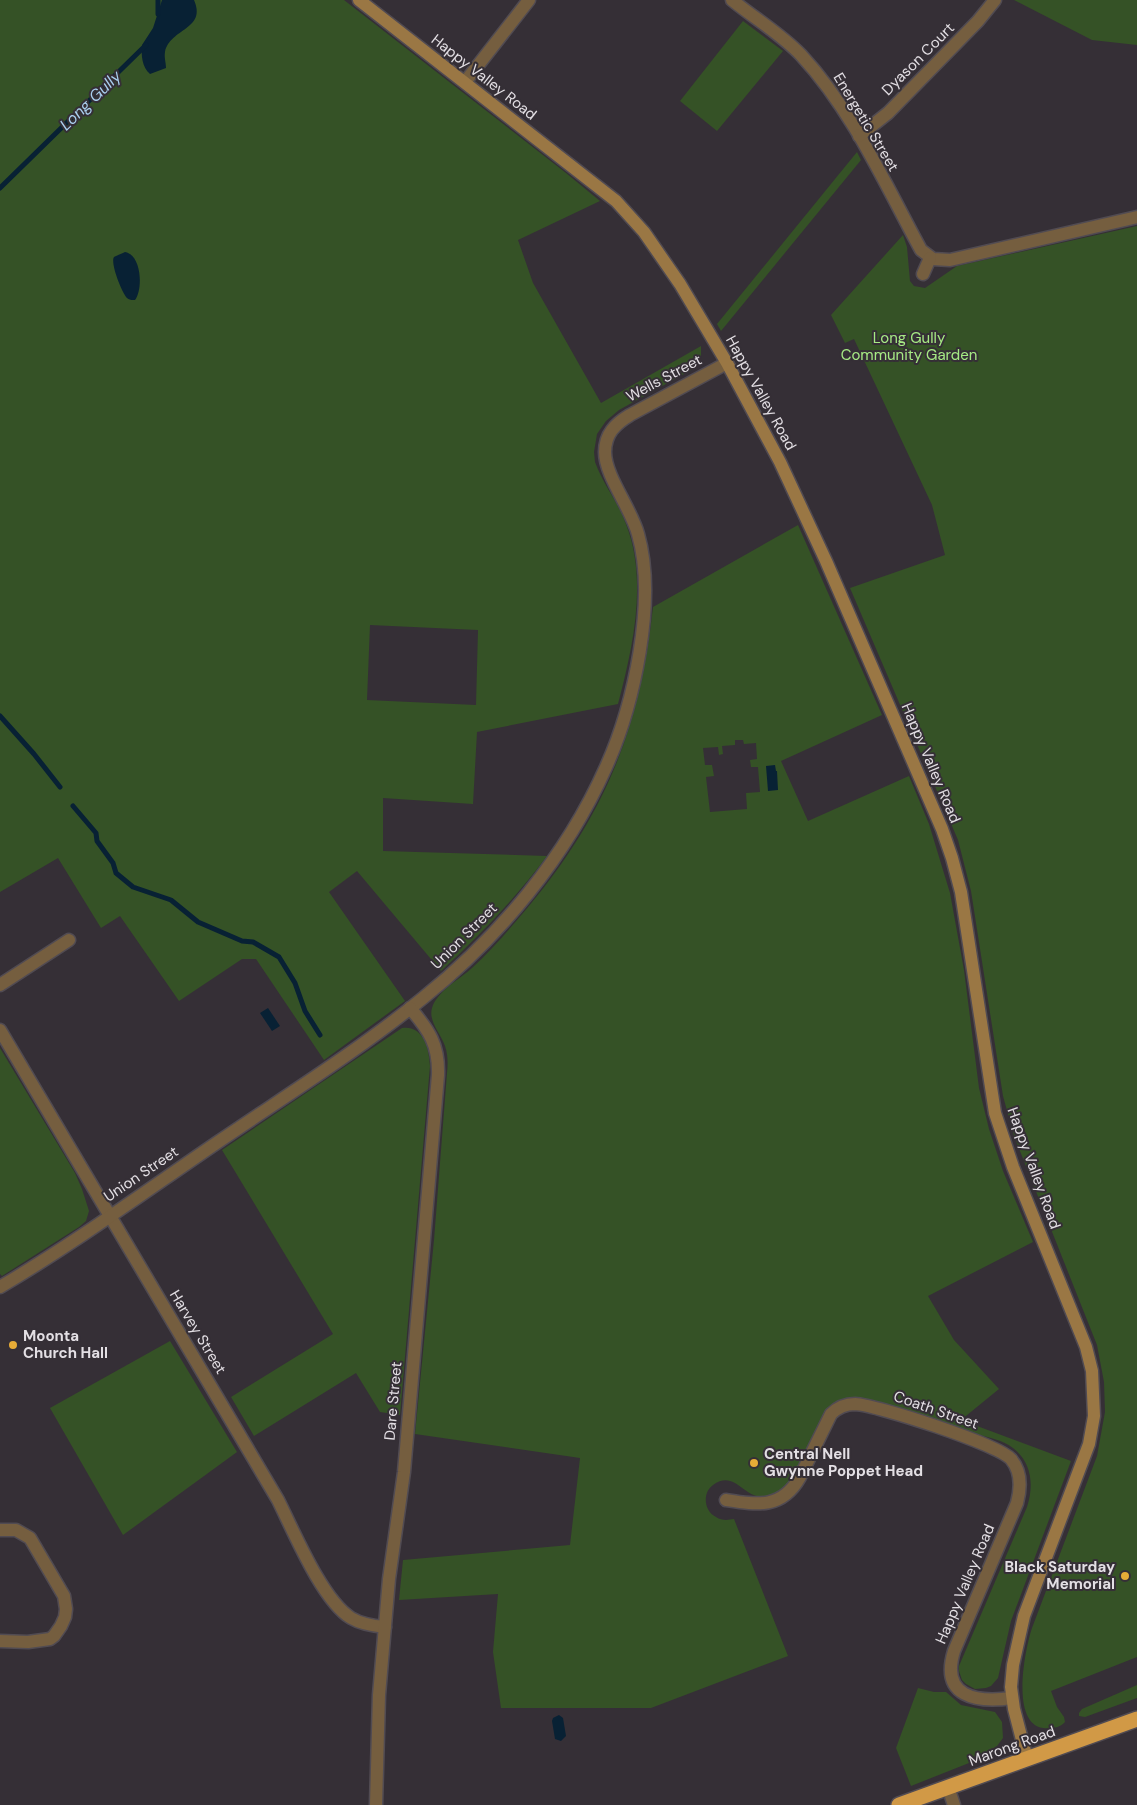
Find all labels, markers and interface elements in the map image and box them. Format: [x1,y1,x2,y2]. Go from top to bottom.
street label: Dyason Court [877,18,959,100]
street label: Happy Valley Road [427,30,541,124]
water label: Long Gully [55,65,126,135]
street label: Energetic Street [829,69,903,175]
park label: Long Gully Community Garden [841,328,977,365]
street label: Happy Valley Road [721,332,801,454]
street label: Wells Street [623,350,705,406]
street label: Happy Valley Road [897,700,965,826]
street label: Union Street [427,898,502,973]
street label: Happy Valley Road [1003,1104,1065,1232]
street label: Union Street [100,1142,182,1206]
street label: Harvey Street [165,1286,231,1378]
place label: Moonta Church Hall [23,1326,108,1363]
marker: Moonta Church Hall [7,1339,19,1351]
street label: Dare Street [380,1361,406,1441]
street label: Coath Street [891,1386,981,1434]
place label: Central Nell Gwynne Poppet Head [764,1444,923,1481]
marker: Central Nell Gwynne Poppet Head [748,1457,760,1469]
street label: Happy Valley Road [931,1521,999,1647]
place label: Black Saturday Memorial [1004,1557,1115,1594]
marker: Black Saturday Memorial [1119,1570,1131,1582]
street label: Marong Road [966,1721,1058,1771]

